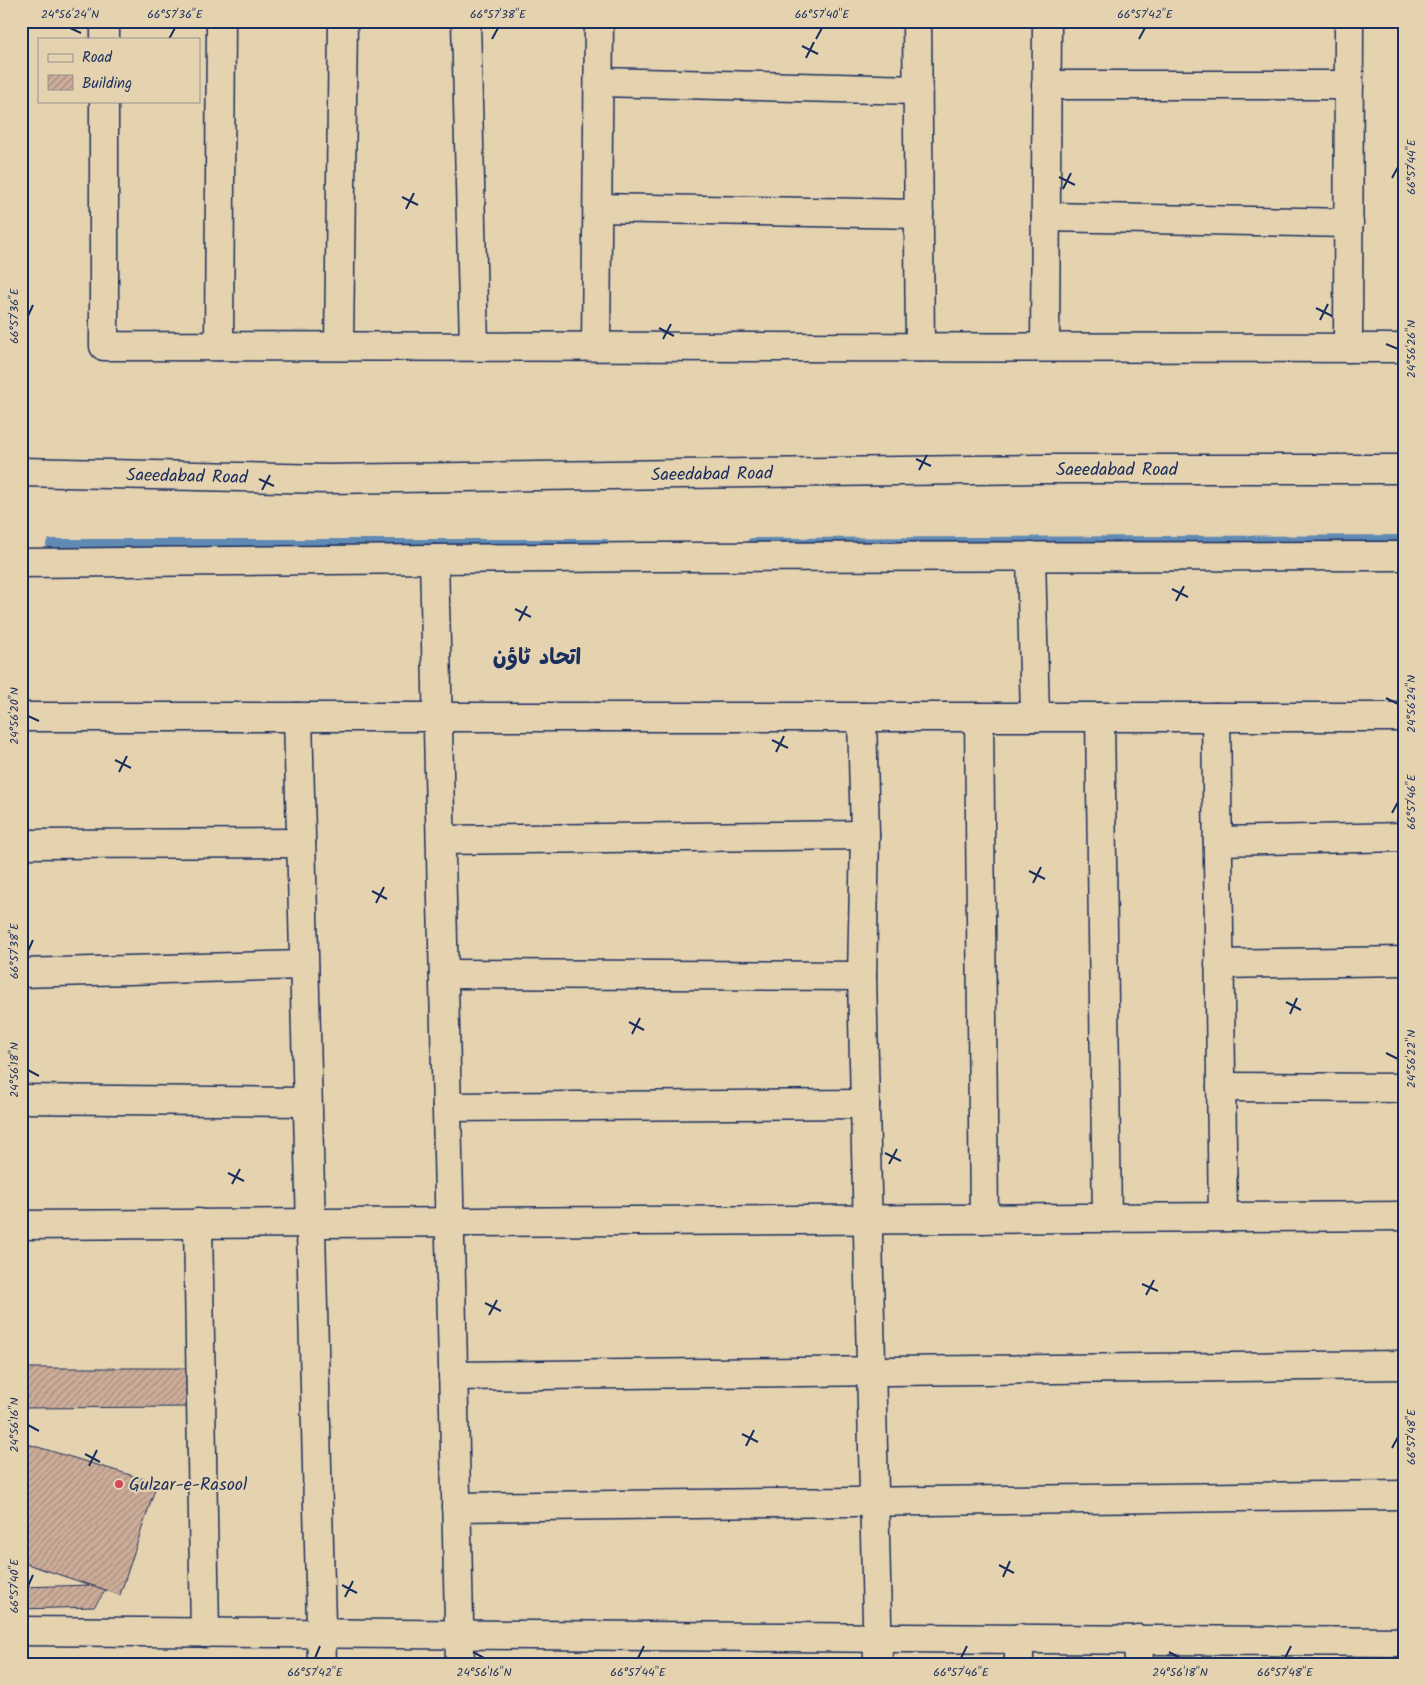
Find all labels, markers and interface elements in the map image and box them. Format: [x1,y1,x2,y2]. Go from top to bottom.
text: 24°56'24"N [41,5,99,24]
text: 66°57'36"E [147,5,204,24]
text: 66°57'38"E [470,5,527,24]
text: 66°57'40"E [795,5,850,24]
text: 66°57'42"E [1117,5,1174,24]
legend [38,38,200,102]
text: Road [82,46,113,70]
text: Building [82,72,132,96]
text: 66°57'44"E [1402,138,1421,195]
text: 66°57'36"E [5,287,24,344]
text: 24°56'26"N [1402,320,1421,378]
street label: Saeedabad Road [1056,456,1179,485]
street label: Saeedabad Road [651,460,774,490]
street label: Saeedabad Road [126,461,249,493]
district label: اتحاد ٹاؤن [493,641,581,676]
text: 24°56'24"N [1402,675,1421,733]
text: 24°56'20"N [5,687,24,745]
text: 66°57'46"E [1402,773,1421,830]
text: 66°57'38"E [5,922,24,979]
text: 24°56'22"N [1402,1030,1421,1088]
text: 24°56'18"N [5,1042,24,1098]
text: 24°56'16"N [5,1397,24,1453]
text: 66°57'48"E [1402,1408,1421,1465]
place label: Gulzar-e-Rasool [129,1471,248,1500]
marker: Gulzar-e-Rasool [113,1478,125,1490]
text: 66°57'40"E [5,1558,24,1613]
text: 66°57'42"E [287,1663,344,1682]
text: 24°56'16"N [456,1663,512,1682]
text: 66°57'44"E [610,1663,667,1682]
text: 66°57'46"E [933,1663,990,1682]
text: 24°56'18"N [1152,1663,1208,1682]
text: 66°57'48"E [1257,1663,1314,1682]

